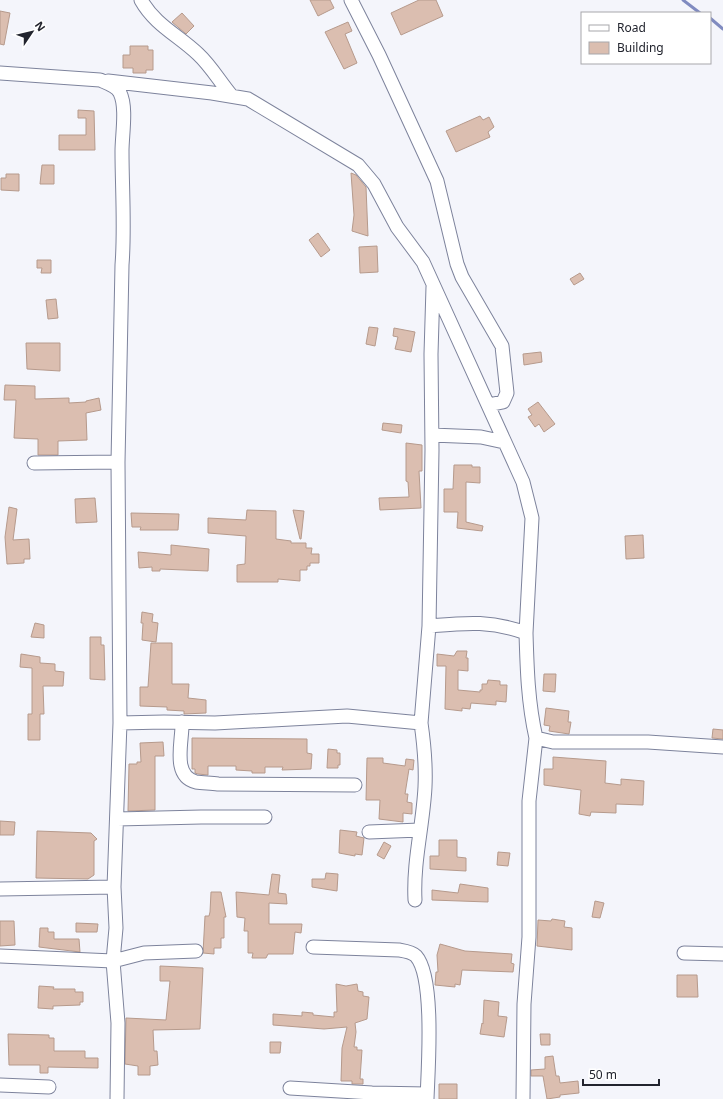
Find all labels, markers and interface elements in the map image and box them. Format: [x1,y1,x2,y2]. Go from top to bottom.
north arrow [12,12,52,52]
legend [581,12,711,64]
text: N [32,18,49,34]
text: Road [617,19,646,36]
text: Building [617,39,664,56]
scale bar [583,1061,659,1087]
text: 50 m [589,1066,617,1083]

